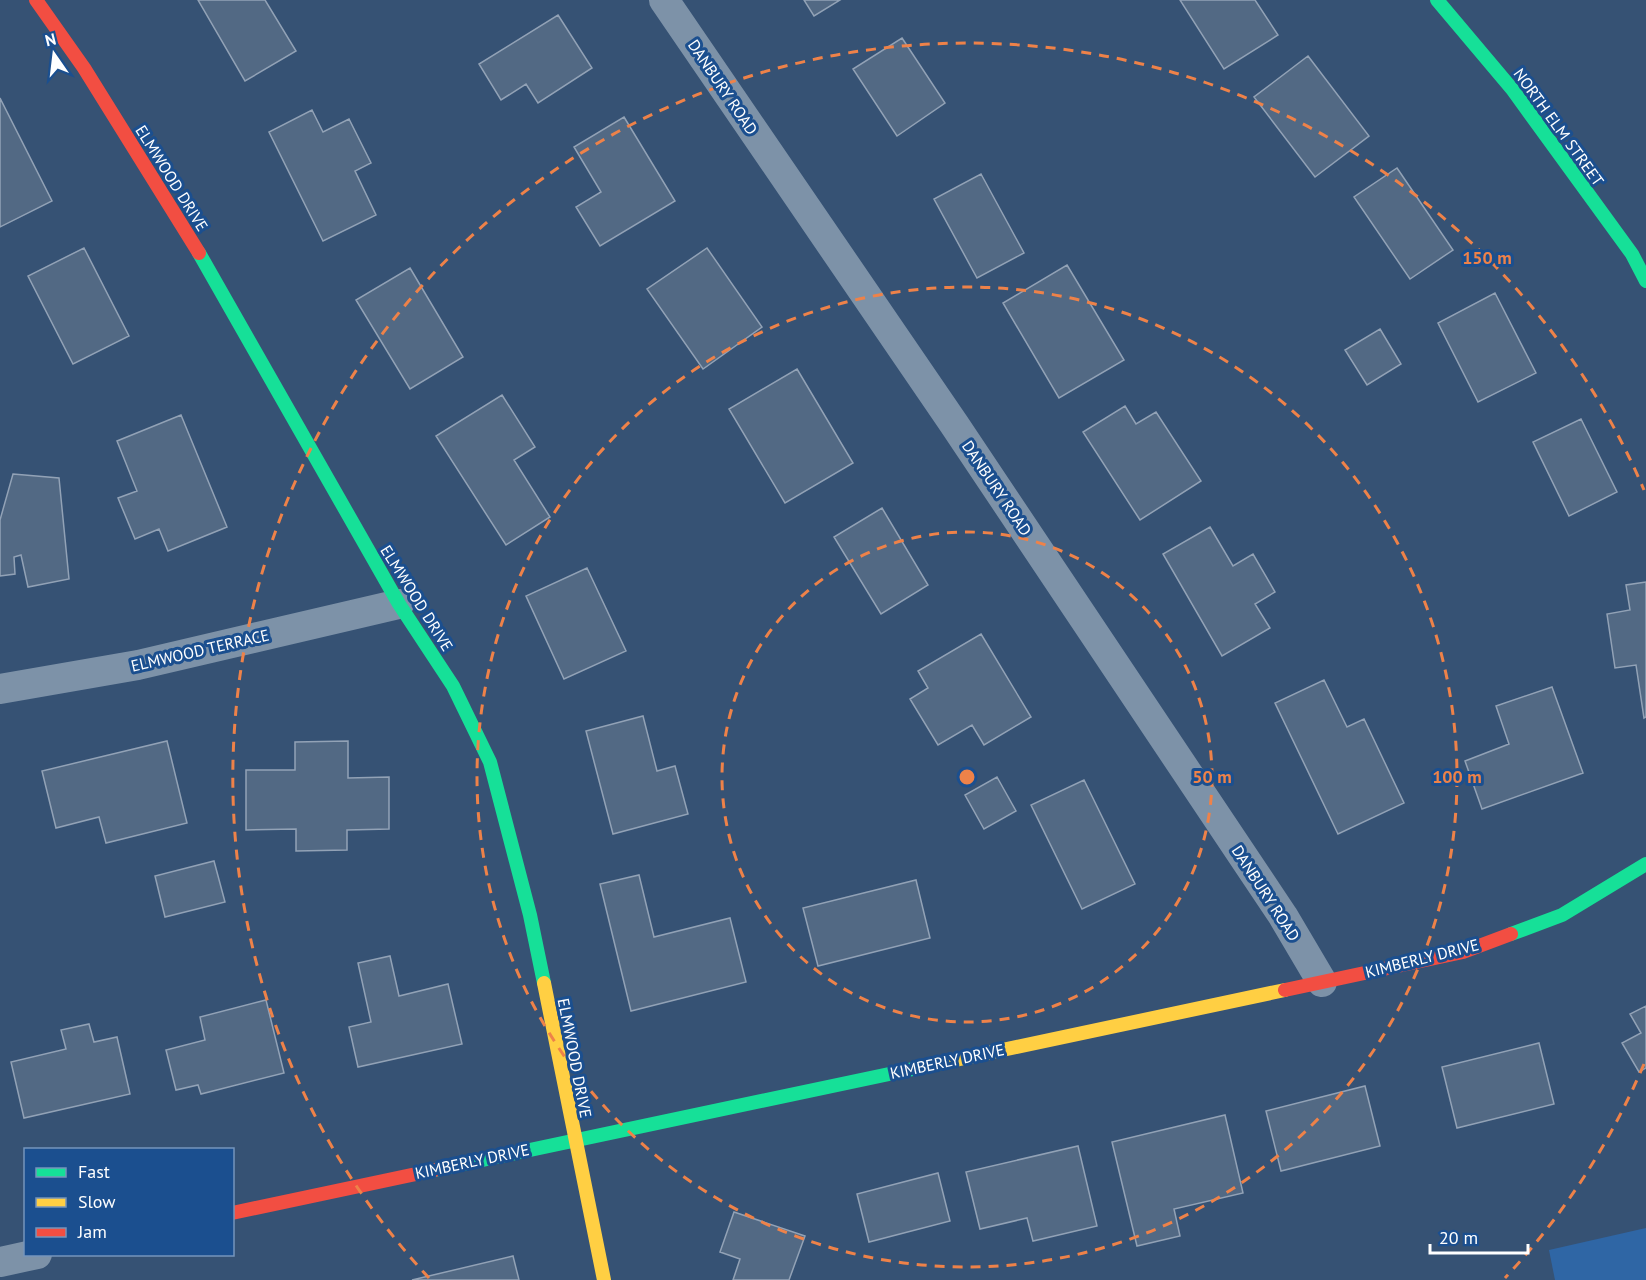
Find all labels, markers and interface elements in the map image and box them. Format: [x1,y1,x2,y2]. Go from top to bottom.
north arrow [24,24,84,84]
text: N [43,28,58,50]
street label: DANBURY ROAD [684,36,762,138]
street label: NORTH ELM STREET [1510,64,1609,190]
street label: ELMWOOD DRIVE [131,121,213,235]
text: 150 m [1462,246,1512,269]
street label: DANBURY ROAD [958,437,1036,539]
street label: ELMWOOD DRIVE [376,541,458,655]
street label: ELMWOOD TERRACE [129,624,271,676]
text: 50 m [1192,765,1232,788]
text: 100 m [1432,765,1482,788]
centre of rings [957,767,977,787]
street label: DANBURY ROAD [1228,841,1304,945]
street label: KIMBERLY DRIVE [1363,934,1481,982]
street label: ELMWOOD DRIVE [554,997,596,1119]
street label: KIMBERLY DRIVE [888,1039,1006,1083]
street label: KIMBERLY DRIVE [413,1139,531,1183]
legend [24,1148,234,1256]
text: Fast [78,1160,110,1183]
text: Slow [78,1190,116,1213]
scale bar [1430,1217,1528,1255]
text: Jam [77,1220,107,1243]
text: 20 m [1439,1226,1478,1249]

